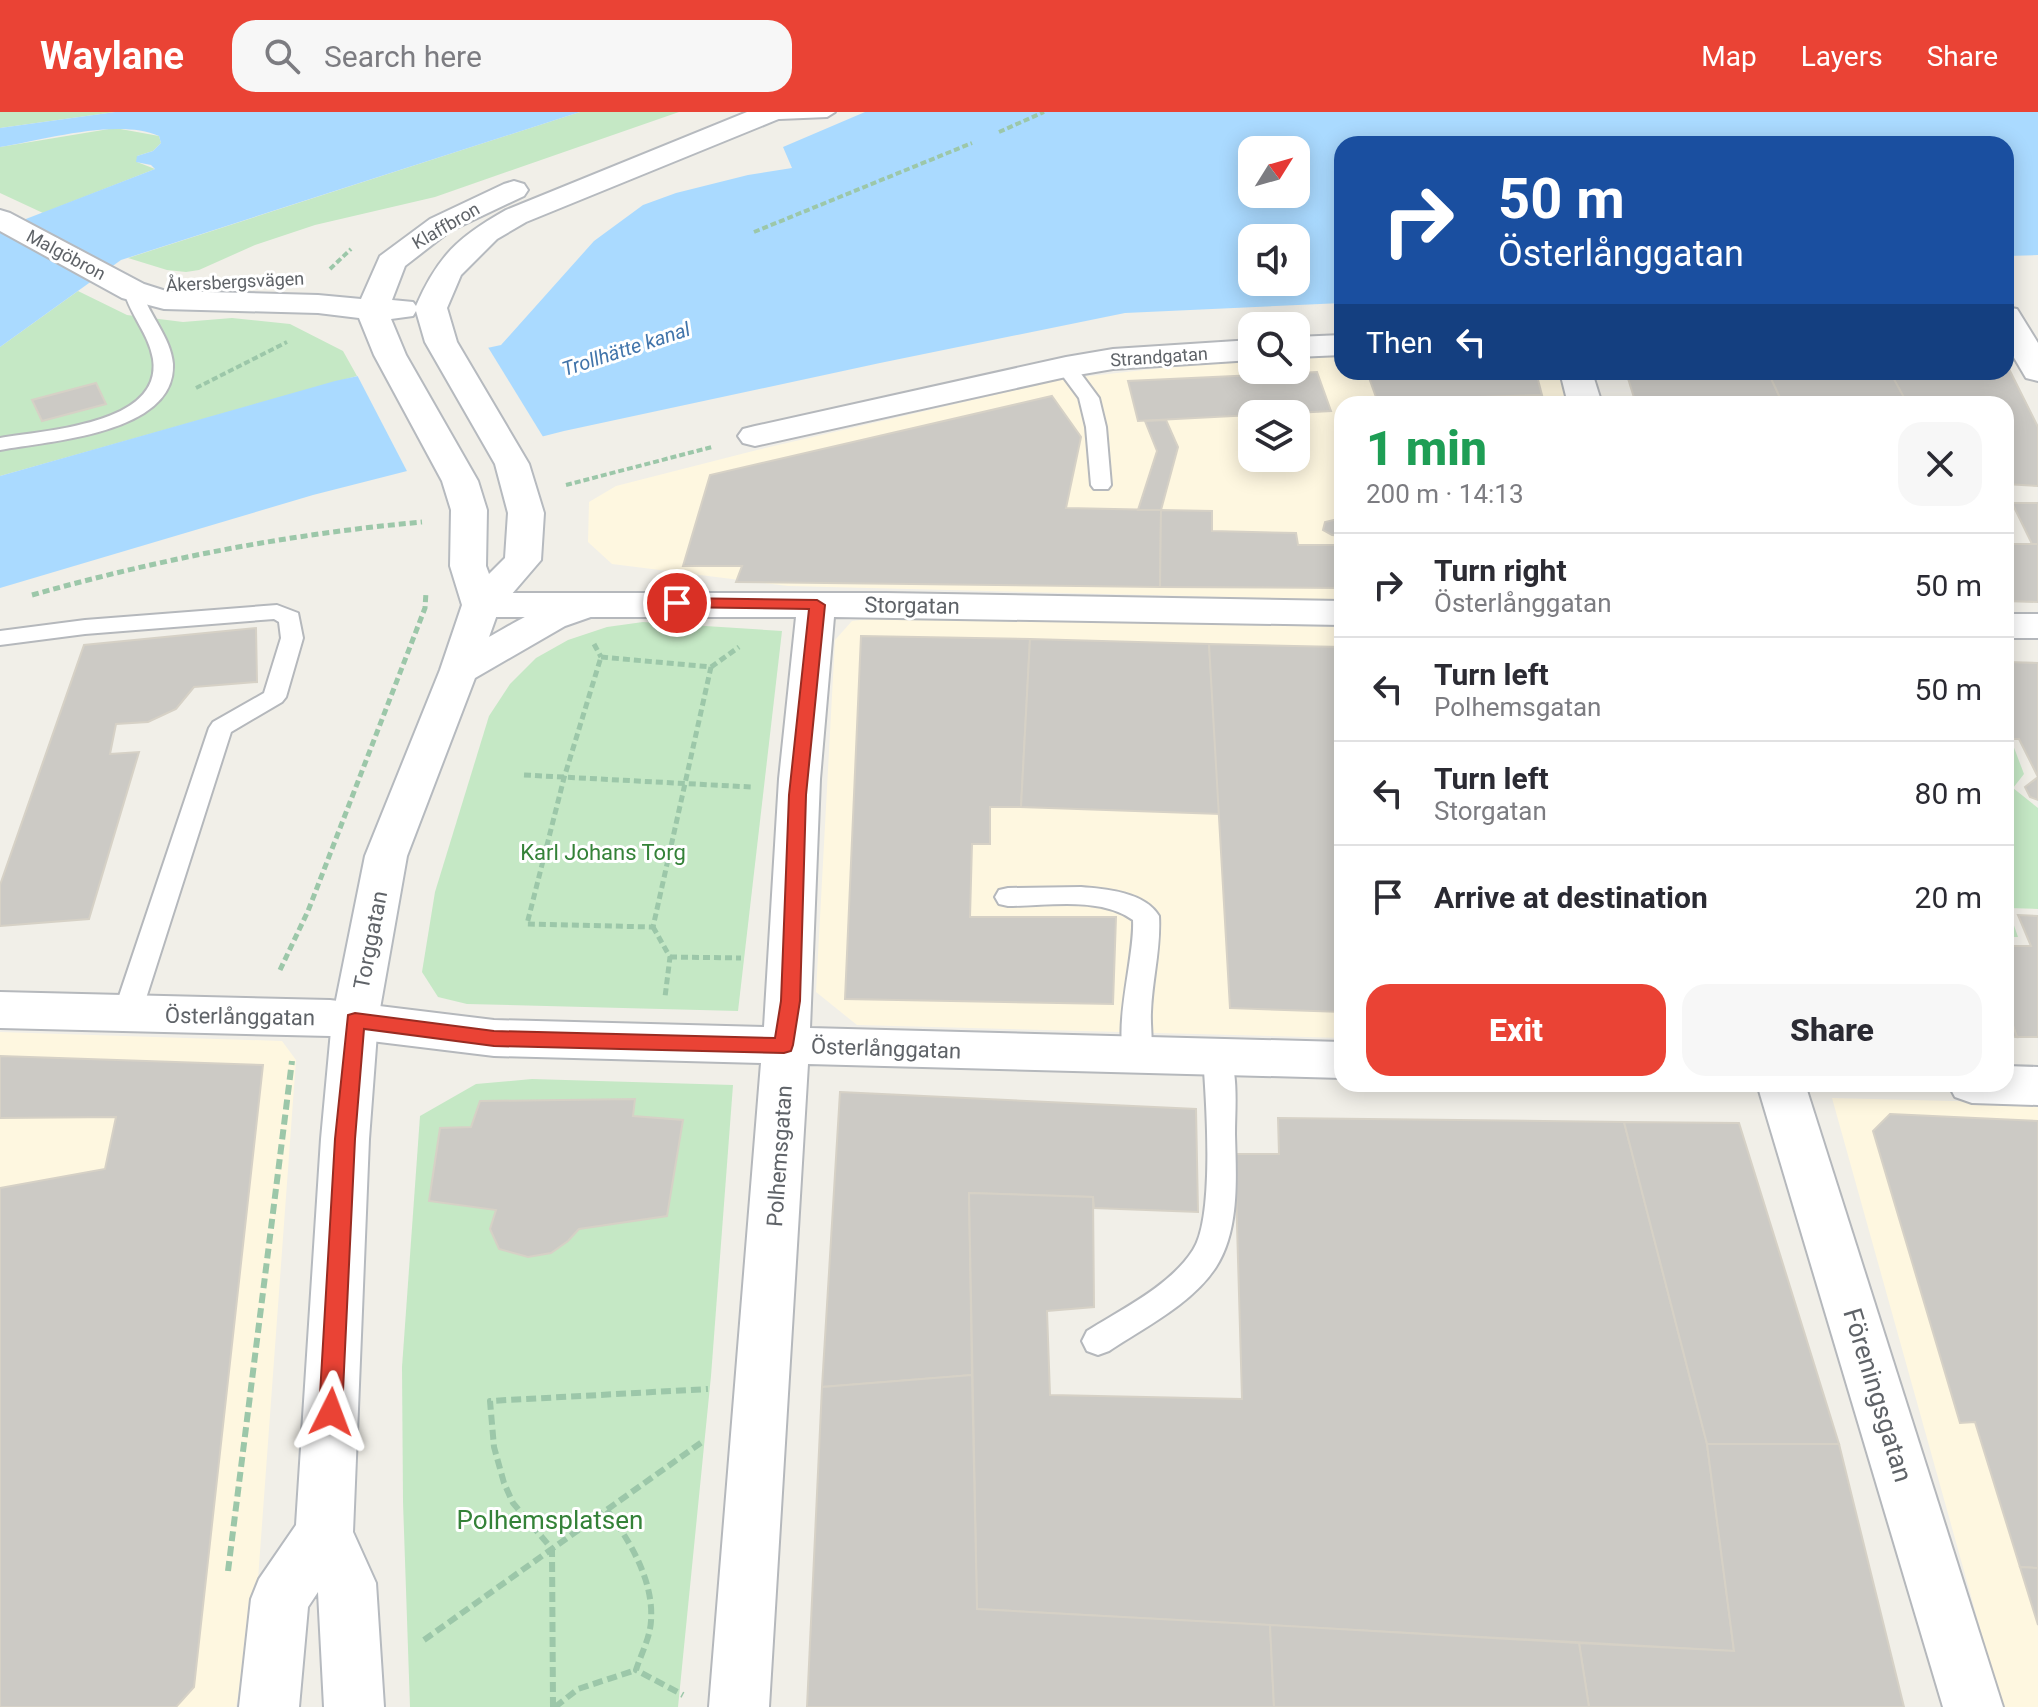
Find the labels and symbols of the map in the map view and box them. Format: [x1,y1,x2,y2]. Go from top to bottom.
north arrow [1238,136,1310,208]
street label: Klaffbron [408,198,483,253]
street label: Malgöbron [23,225,109,284]
street label: Åkersbergsvägen [165,266,305,296]
water label: Trollhätte kanal [559,317,693,381]
street label: Strandgatan [1109,343,1208,370]
pin [643,569,711,637]
street label: Storgatan [864,592,960,619]
park label: Karl Johans Torg [520,840,686,865]
street label: Torggatan [349,889,392,991]
street label: Österlånggatan [165,1003,315,1030]
street label: Österlånggatan [810,1033,962,1064]
street label: Polhemsgatan [762,1084,797,1228]
street label: Föreningsgatan [1837,1304,1919,1486]
position arrow [289,1370,373,1454]
park label: Polhemsplatsen [457,1505,643,1535]

